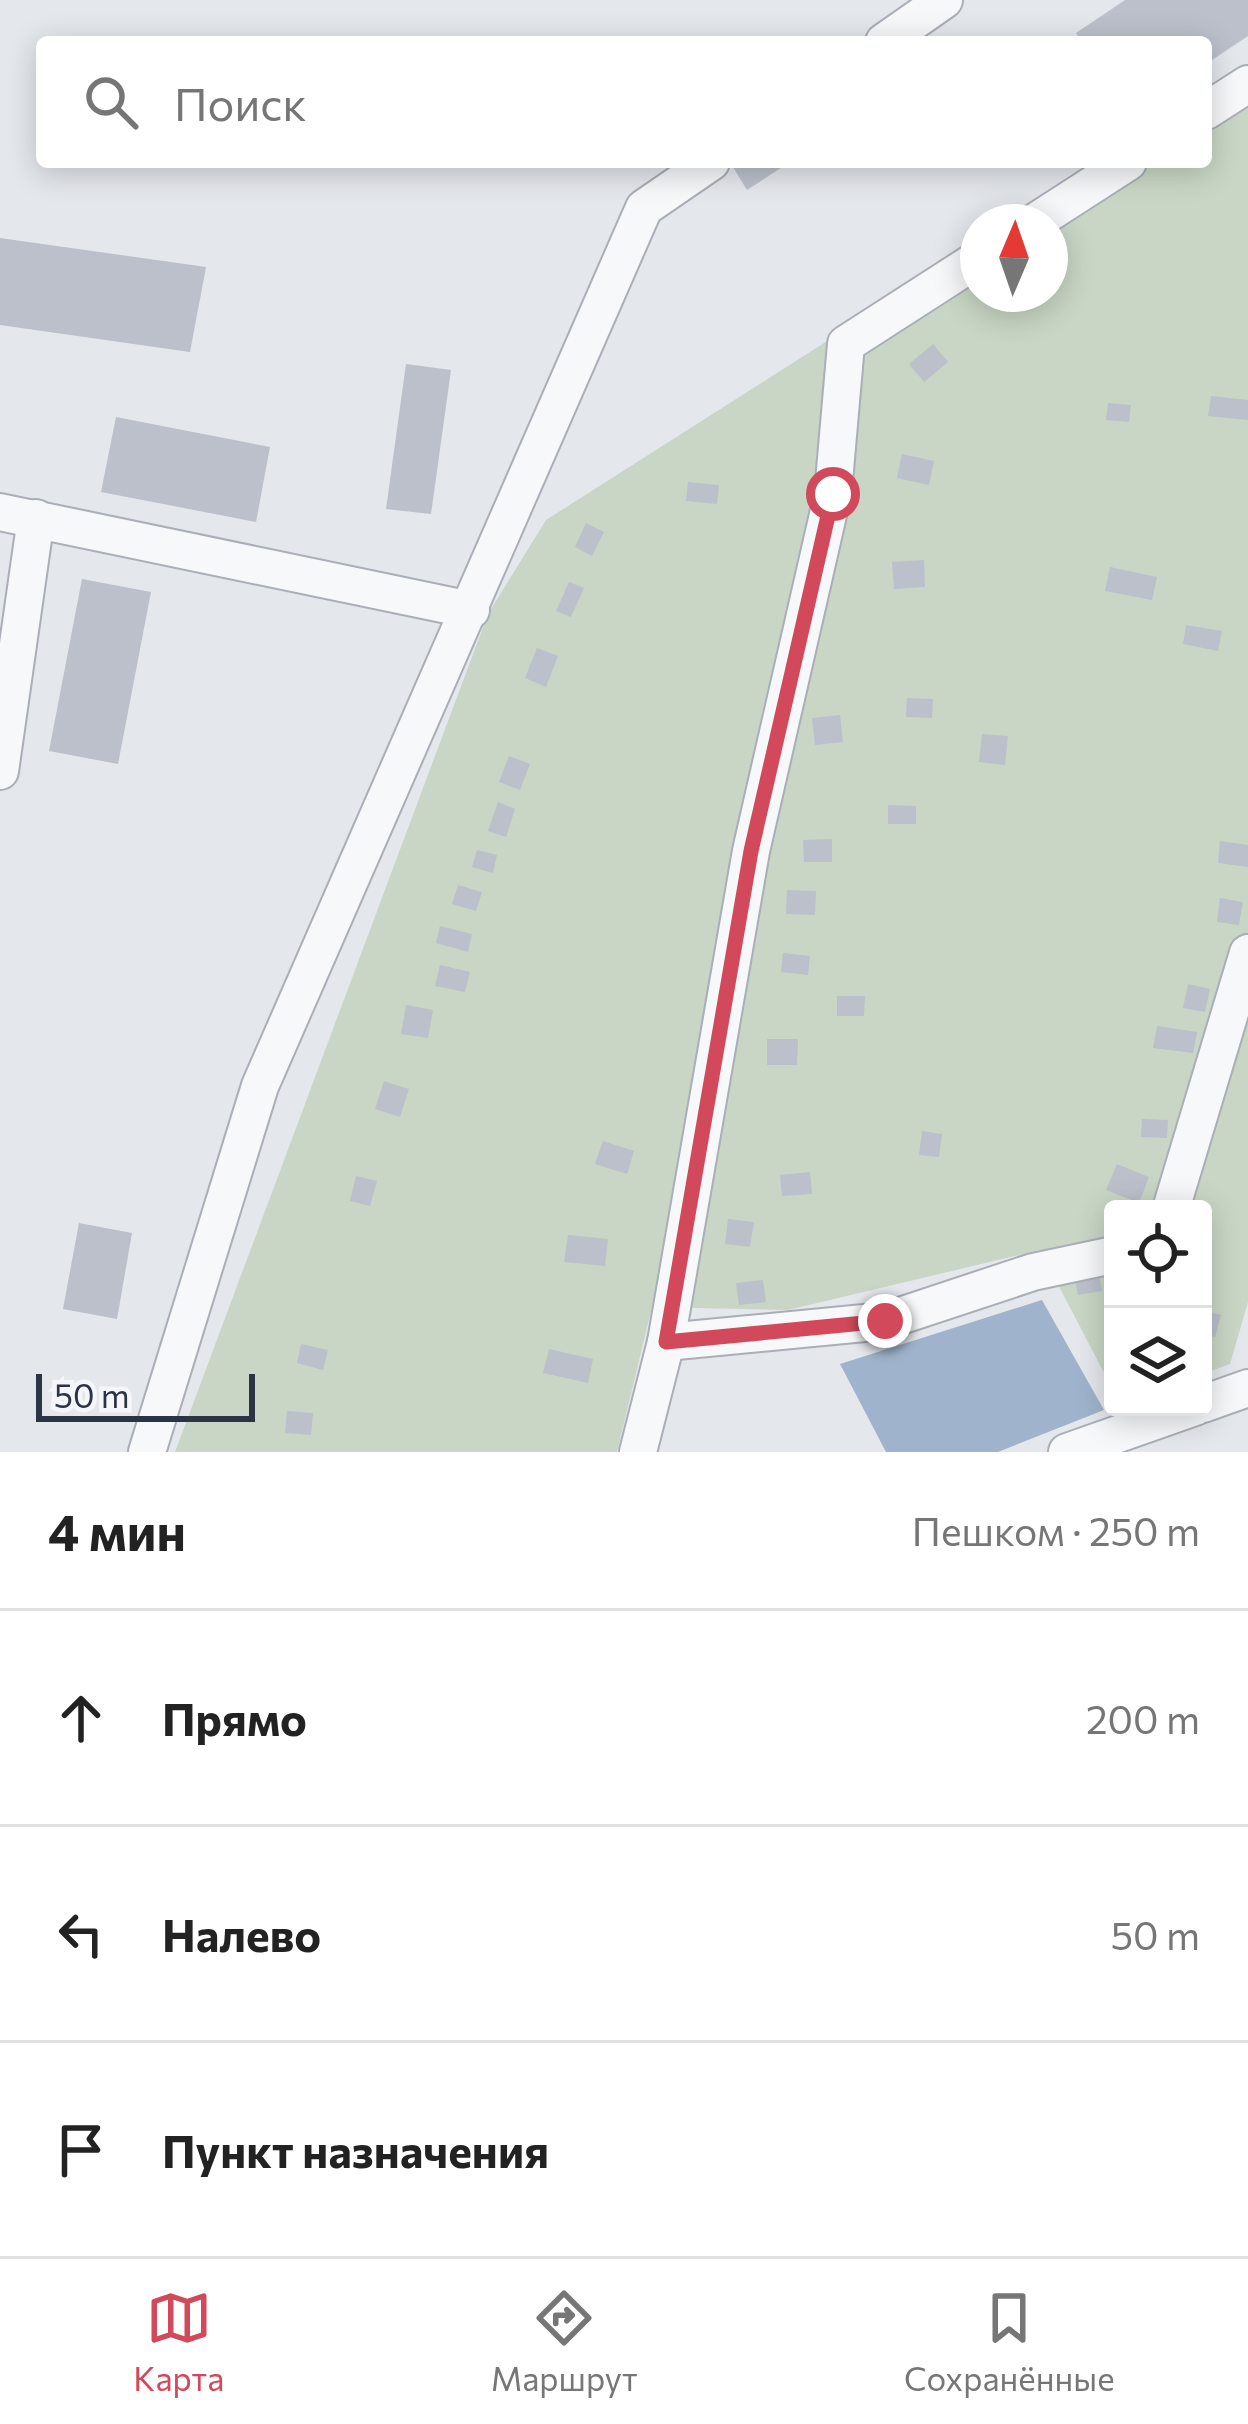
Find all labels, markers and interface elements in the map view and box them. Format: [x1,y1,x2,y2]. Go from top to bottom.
search box [36,36,1212,168]
icon: search [78,69,144,135]
text: Поиск [174,75,307,130]
north arrow [960,204,1068,312]
route start [806,467,860,521]
map controls [1104,1200,1212,1416]
button: locate [1104,1200,1212,1308]
route end [858,1294,912,1348]
button: layers [1104,1308,1212,1416]
scale bar [36,1368,255,1421]
text: 50 m [54,1374,130,1415]
text: 4 мин [48,1499,186,1562]
text: Пешком · 250 m [912,1506,1200,1554]
icon: ahead [48,1685,114,1751]
text: Прямо [162,1690,307,1745]
text: 200 m [1086,1694,1200,1742]
icon: left [48,1901,114,1967]
text: Налево [162,1906,321,1961]
text: 50 m [1111,1910,1200,1958]
icon: arrive [48,2117,114,2183]
text: Пункт назначения [162,2122,549,2177]
tab: Карта [133,2285,224,2398]
tab: Маршрут [491,2285,637,2398]
tab: Сохранённые [904,2285,1115,2398]

